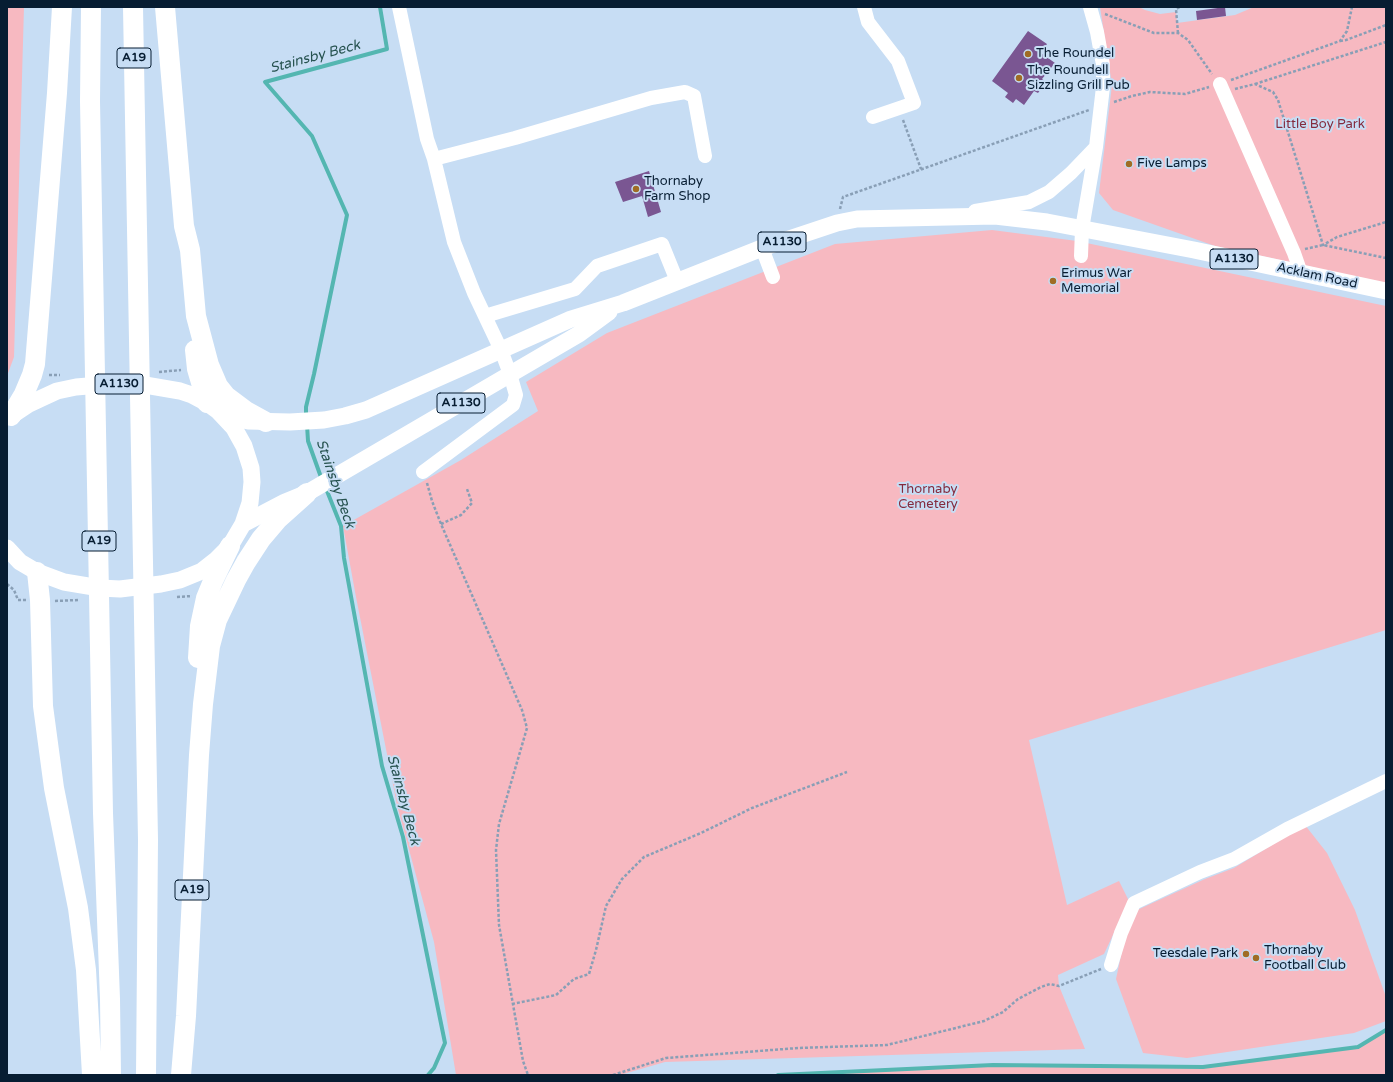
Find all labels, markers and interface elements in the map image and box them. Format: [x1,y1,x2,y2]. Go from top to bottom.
water label: Stainsby Beck [268,37,362,77]
place label: The Roundel [1036,46,1114,62]
road number: A19 [117,48,151,68]
marker: The Roundel [1023,49,1033,59]
place label: The Roundell Sizzling Grill Pub [1027,63,1130,94]
marker: The Roundell Sizzling Grill Pub [1014,73,1024,83]
park label: Little Boy Park [1275,117,1365,133]
place label: Five Lamps [1137,156,1207,172]
marker: Five Lamps [1124,159,1134,169]
place label: Thornaby Farm Shop [644,174,710,205]
marker: Thornaby Farm Shop [631,184,641,194]
road number: A1130 [758,232,806,252]
road number: A1130 [1210,249,1258,269]
street label: Acklam Road [1275,260,1359,292]
place label: Erimus War Memorial [1061,266,1132,297]
marker: Erimus War Memorial [1048,276,1058,286]
road number: A1130 [95,374,143,394]
road number: A1130 [437,393,485,413]
water label: Stainsby Beck [312,437,358,531]
park label: Thornaby Cemetery [898,482,958,513]
road number: A19 [82,531,116,551]
water label: Stainsby Beck [383,753,423,847]
road number: A19 [175,880,209,900]
place label: Thornaby Football Club [1264,943,1346,974]
place label: Teesdale Park [1153,946,1238,962]
marker: Teesdale Park [1241,949,1251,959]
marker: Thornaby Football Club [1251,953,1261,963]

